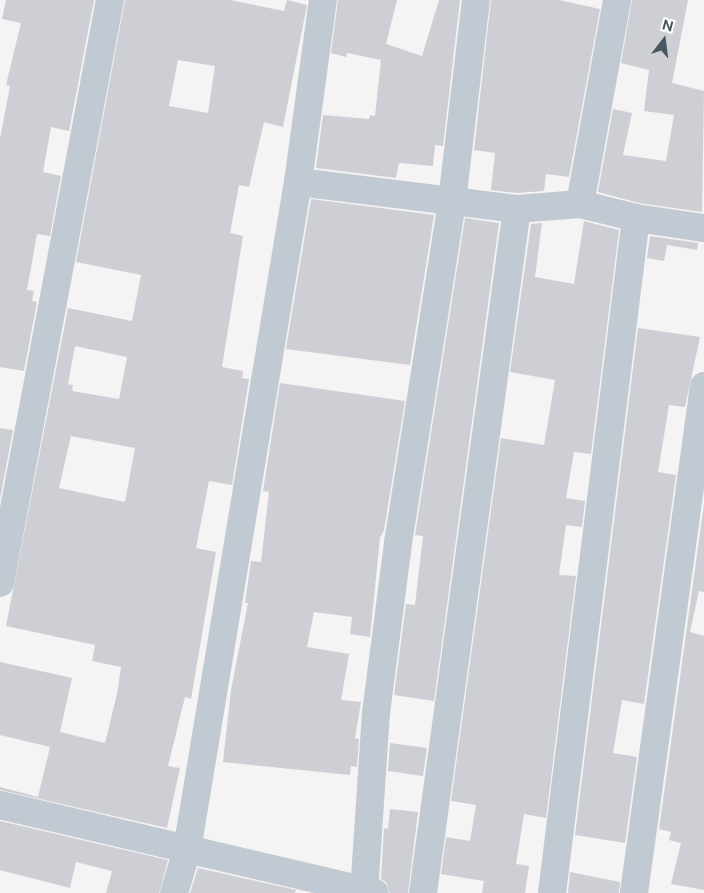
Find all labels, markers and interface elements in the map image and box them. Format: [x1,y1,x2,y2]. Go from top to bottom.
north arrow [639,15,689,65]
text: N [661,16,675,35]

